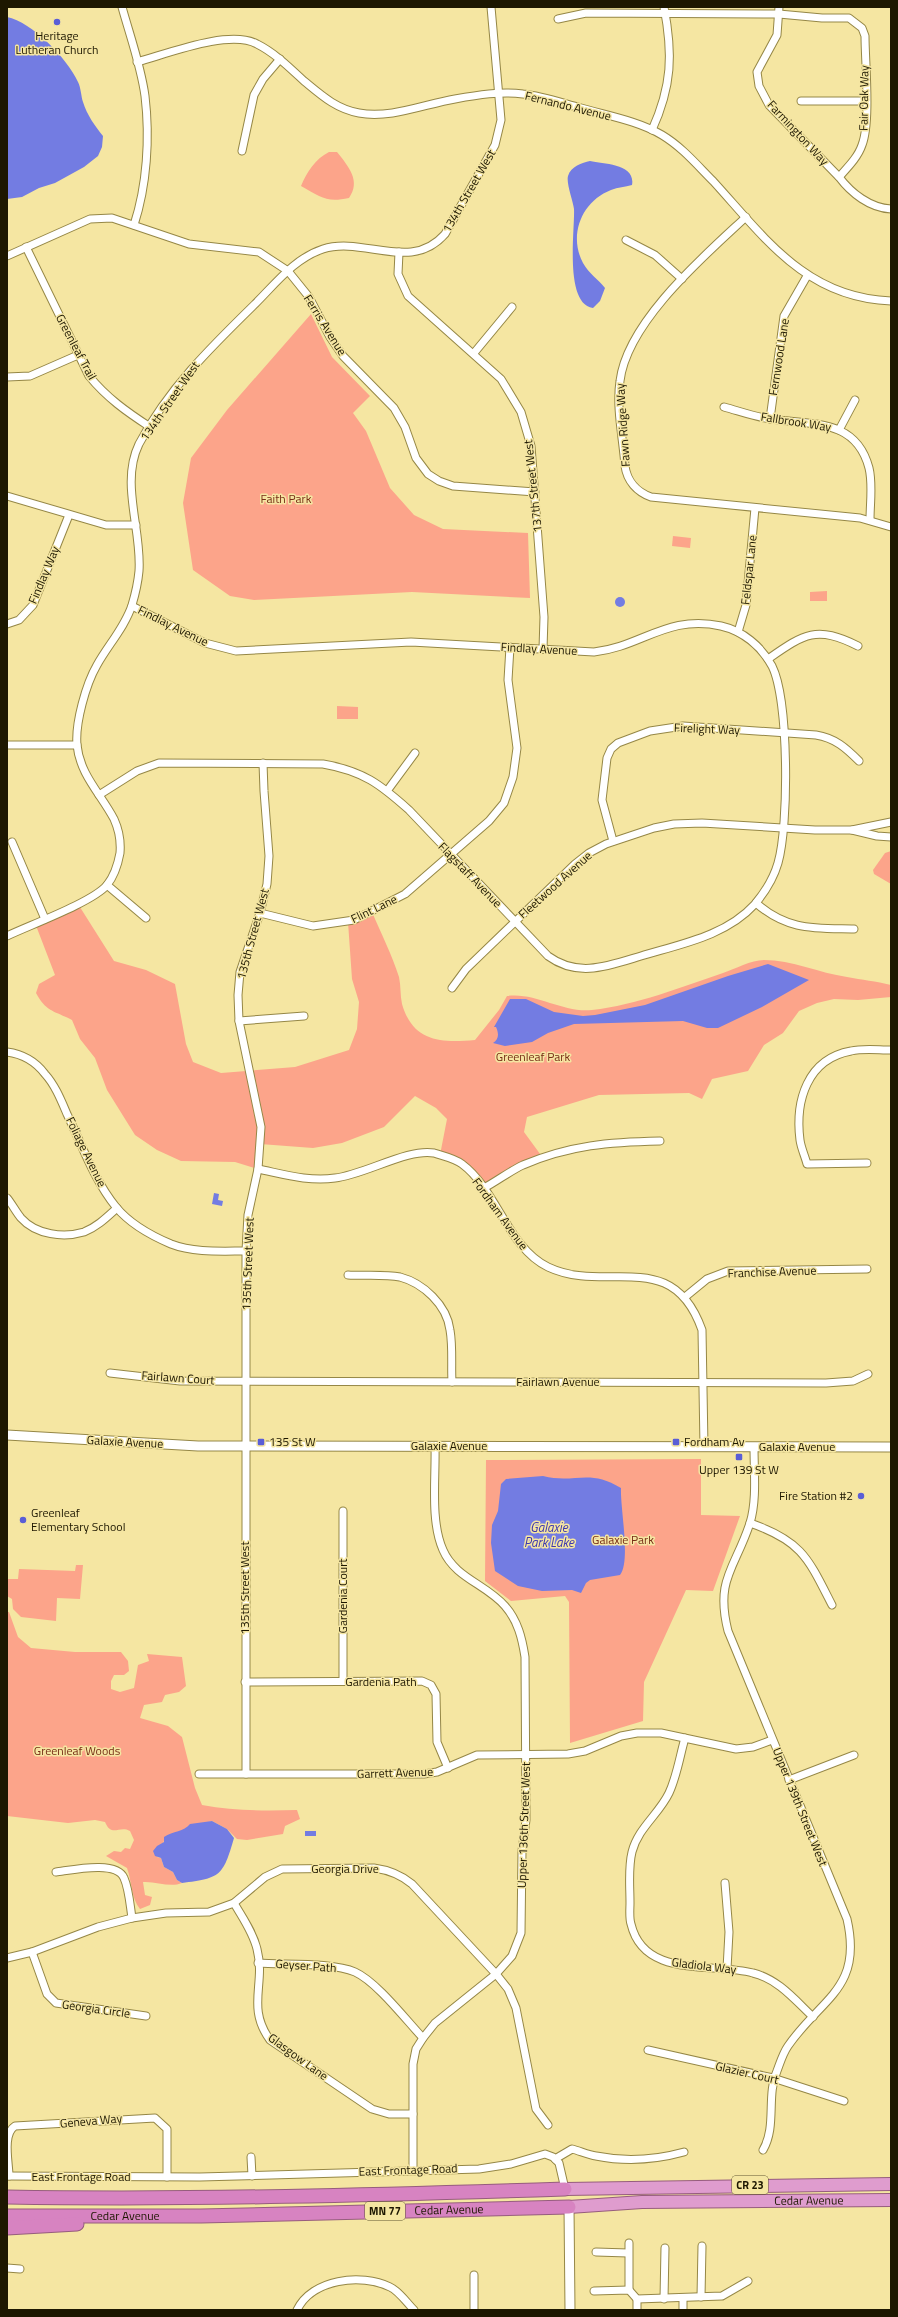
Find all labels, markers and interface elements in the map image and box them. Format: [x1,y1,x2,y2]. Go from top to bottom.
marker: Heritage Lutheran Church [52,17,62,27]
place label: Heritage Lutheran Church [15,26,99,59]
street label: Fair Oak Way [853,65,874,131]
street label: Fernando Avenue [523,86,613,125]
street label: Farmington Way [763,96,834,170]
street label: 134th Street West [437,145,501,236]
street label: Ferris Avenue [299,291,352,359]
street label: Greenleaf Trail [51,310,102,383]
street label: Fernwood Lane [763,317,794,397]
street label: 134th Street West [135,356,205,444]
street label: Fawn Ridge Way [610,382,635,467]
street label: Fallbrook Way [759,407,833,436]
street label: 137th Street West [518,438,547,533]
park label: Faith Park [261,489,312,508]
street label: Feldspar Lane [735,534,762,606]
street label: Findlay Way [23,543,64,607]
street label: Findlay Avenue [135,600,212,651]
street label: Findlay Avenue [500,637,578,660]
street label: Firelight Way [674,718,741,739]
street label: Flagstaff Avenue [434,837,507,912]
street label: Fleetwood Avenue [514,846,596,923]
street label: 135th Street West [231,886,274,981]
street label: Flint Lane [347,889,400,928]
park label: Greenleaf Park [496,1047,570,1066]
street label: Foliage Avenue [61,1113,112,1190]
street label: Fordham Avenue [468,1174,533,1254]
street label: 135th Street West [236,1216,259,1311]
street label: Franchise Avenue [727,1260,817,1283]
street label: Fairlawn Court [141,1365,216,1390]
street label: Fairlawn Avenue [516,1372,600,1391]
street label: Galaxie Avenue [86,1430,164,1453]
place label: 135 St W [269,1432,316,1451]
place label: Fordham Av [684,1432,745,1451]
street label: Galaxie Avenue [411,1436,487,1455]
marker: 135 St W [256,1437,266,1447]
marker: Fordham Av [671,1437,681,1447]
street label: Galaxie Avenue [759,1437,835,1456]
marker: Upper 139 St W [734,1452,744,1462]
place label: Upper 139 St W [699,1460,779,1479]
place label: Fire Station #2 [779,1486,853,1505]
marker: Fire Station #2 [856,1491,866,1501]
place label: Greenleaf Elementary School [31,1503,125,1536]
marker: Greenleaf Elementary School [18,1515,28,1525]
water label: Galaxie Park Lake [524,1517,575,1552]
park label: Galaxie Park [592,1530,654,1549]
street label: 135th Street West [235,1541,254,1635]
street label: Gardenia Court [333,1558,352,1634]
street label: Gardenia Path [345,1672,417,1691]
park label: Greenleaf Woods [34,1741,121,1760]
street label: Upper 139th Street West [768,1745,833,1870]
street label: Upper 136th Street West [512,1761,535,1889]
street label: Garrett Avenue [357,1762,433,1783]
street label: Georgia Drive [311,1859,379,1878]
street label: Gladiola Way [671,1952,738,1979]
street label: Geyser Path [275,1954,337,1977]
street label: Georgia Circle [61,1994,131,2023]
street label: Glasgow Lane [264,2028,332,2085]
street label: Glazier Court [713,2056,781,2089]
street label: Geneva Way [59,2108,123,2133]
street label: East Frontage Road [358,2158,458,2181]
street label: East Frontage Road [32,2167,131,2186]
road number: CR 23 [732,2176,768,2194]
street label: Cedar Avenue [774,2190,844,2210]
street label: Cedar Avenue [414,2199,484,2220]
road number: MN 77 [365,2202,405,2220]
street label: Cedar Avenue [90,2206,160,2225]

